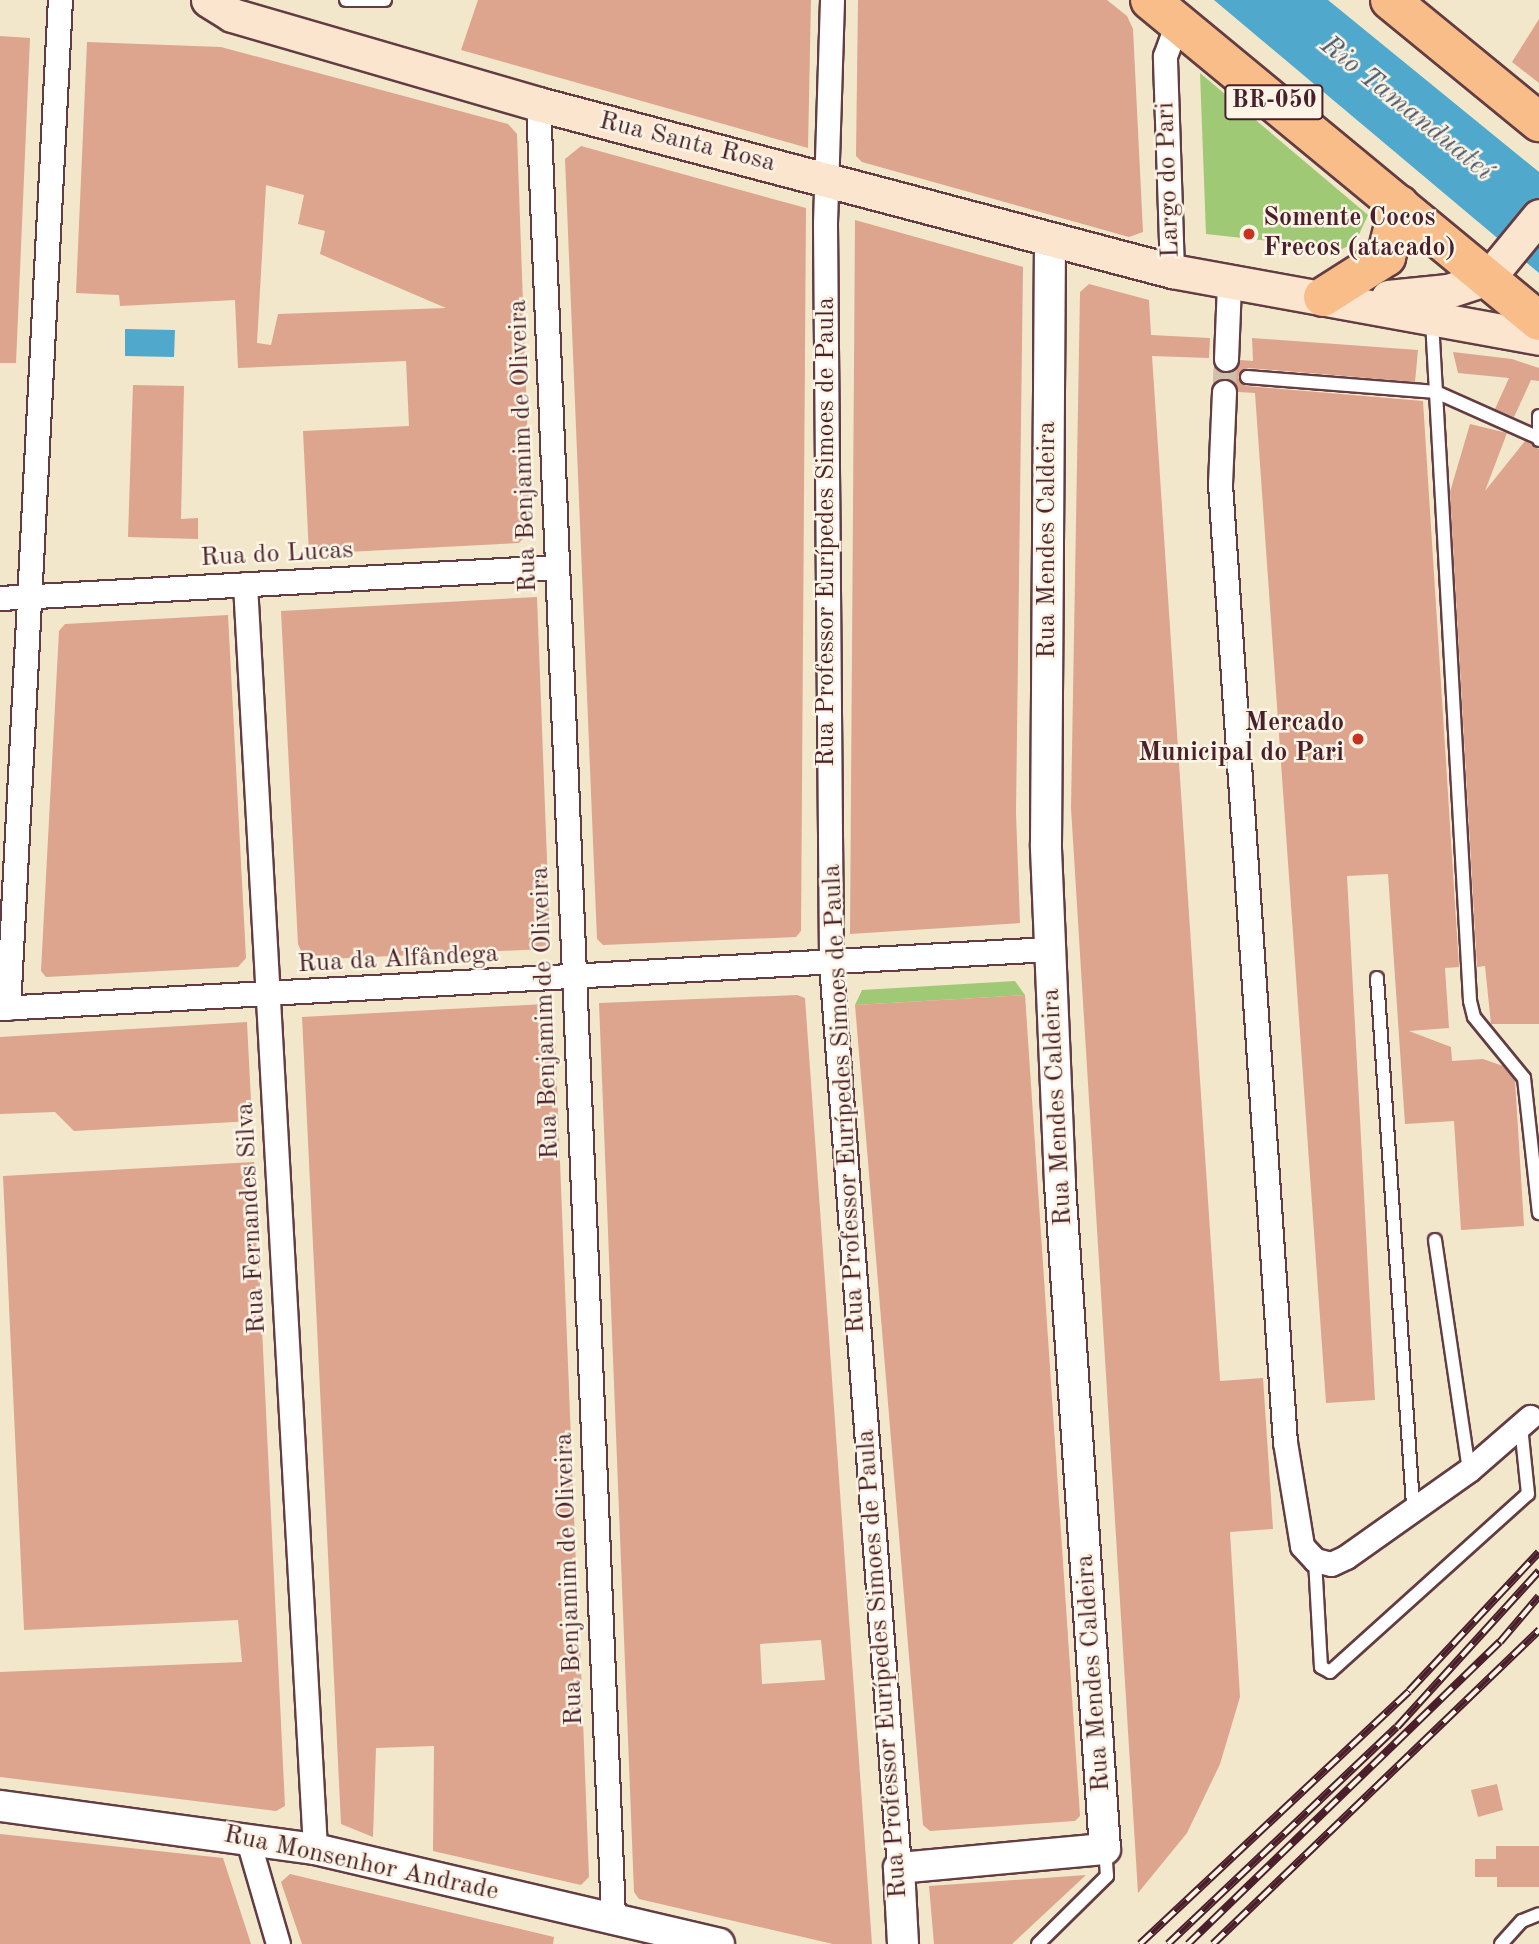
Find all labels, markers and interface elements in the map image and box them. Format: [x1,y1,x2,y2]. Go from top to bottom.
water label: Rio Tamanduateí [1313,29,1499,189]
road number: BR-050 [1223,82,1325,122]
street label: Largo do Pari [1151,102,1187,258]
street label: Rua Santa Rosa [596,106,778,180]
place label: Somente Cocos Frecos (atacado) [1263,203,1455,264]
marker: Somente Cocos Frecos (atacado) [1241,226,1257,242]
street label: Rua Professor Eurípedes Simoes de Paula [811,297,843,767]
street label: Rua Benjamim de Oliveira [503,299,545,593]
street label: Rua Mendes Caldeira [1032,421,1064,659]
street label: Rua do Lucas [200,535,354,575]
place label: Mercado Municipal do Pari [1138,708,1344,770]
marker: Mercado Municipal do Pari [1350,731,1366,747]
street label: Rua Professor Eurípedes Simoes de Paula [817,864,873,1334]
street label: Rua Benjamim de Oliveira [525,866,567,1160]
street label: Rua da Alfândega [297,939,499,981]
street label: Rua Mendes Caldeira [1036,987,1080,1227]
street label: Rua Fernandes Silva [230,1101,274,1335]
street label: Rua Professor Eurípedes Simoes de Paula [851,1428,915,1900]
street label: Rua Benjamim de Oliveira [549,1432,591,1726]
street label: Rua Mendes Caldeira [1070,1553,1118,1793]
street label: Rua Monsenhor Andrade [221,1820,501,1908]

